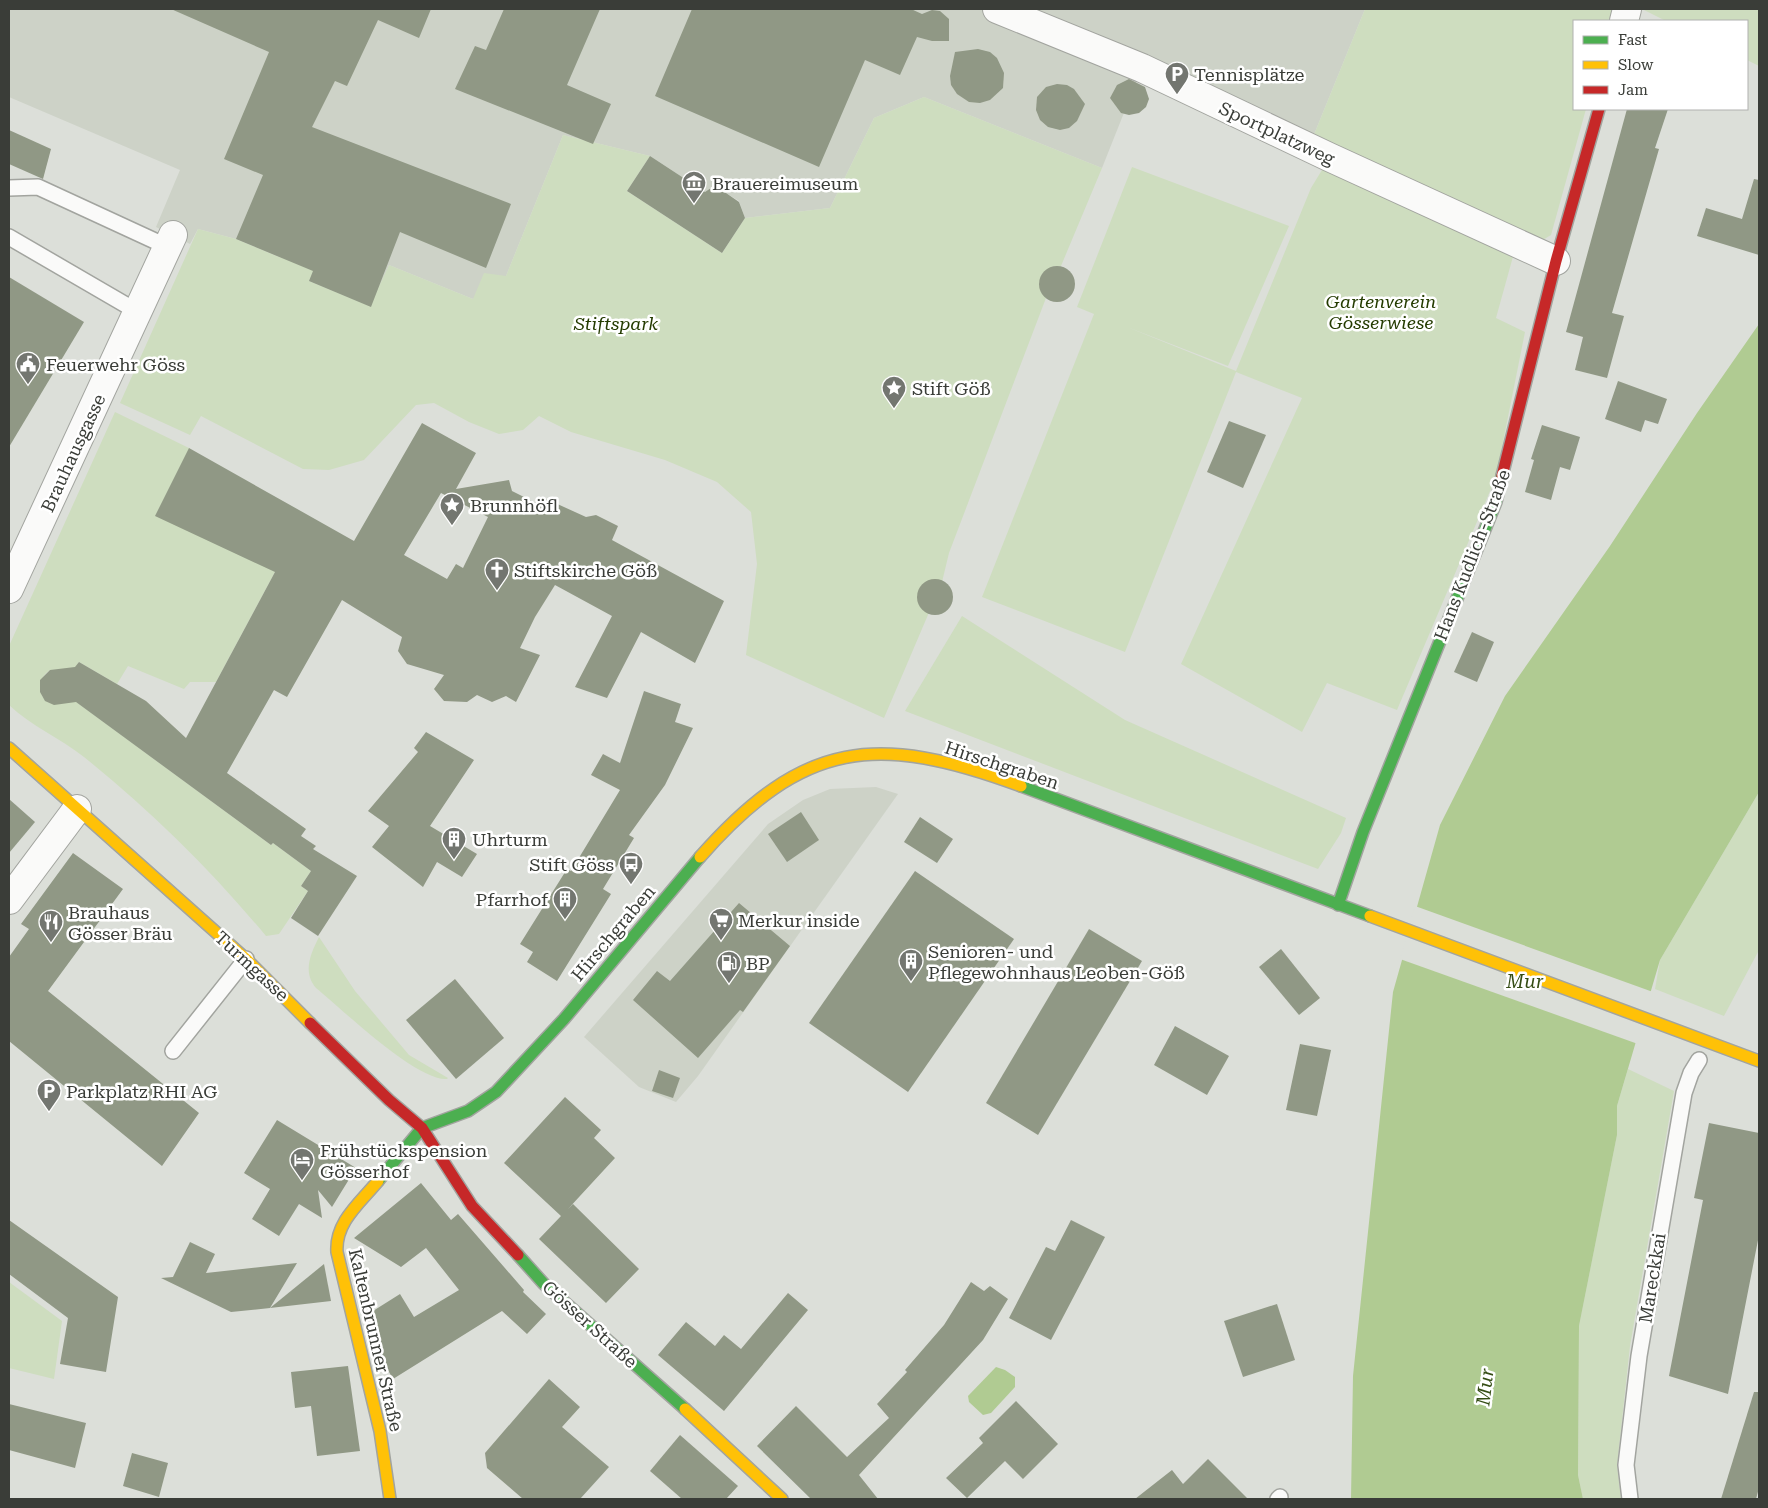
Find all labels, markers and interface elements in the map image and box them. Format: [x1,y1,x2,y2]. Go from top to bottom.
legend [1573,20,1748,110]
text: Fast [1618,31,1648,49]
text: Slow [1618,56,1654,74]
parking icon: Tennisplätze [1164,61,1190,95]
place label: Tennisplätze [1194,64,1305,85]
text: Jam [1618,81,1648,99]
street label: Sportplatzweg [1216,97,1339,169]
museum icon: Brauereimuseum [681,170,707,204]
place label: Brauereimuseum [712,173,858,194]
park label: Gartenverein Gösserwiese [1326,291,1436,333]
park label: Stiftspark [573,313,658,334]
public building icon: Feuerwehr Göss [15,351,41,385]
place label: Feuerwehr Göss [46,354,185,375]
place icon: Stift Göß [881,375,907,409]
place label: Stift Göß [912,378,991,399]
street label: Brauhausgasse [36,391,110,515]
street label: Hans Kudlich-Straße [1430,466,1514,643]
place icon: Brunnhöfl [439,492,465,526]
place label: Brunnhöfl [470,495,558,516]
church icon: Stiftskirche Göß [484,557,510,591]
place label: Stiftskirche Göß [514,560,657,581]
street label: Hirschgraben [942,737,1062,793]
building icon: Uhrturm [441,826,467,860]
place label: Uhrturm [472,829,548,850]
bus stop icon: Stift Göss [618,851,644,885]
place label: Stift Göss [529,854,614,875]
street label: Hirschgraben [567,881,659,985]
building icon: Pfarrhof [552,886,578,920]
place label: Pfarrhof [476,889,549,910]
place label: Brauhaus Gösser Bräu [68,902,172,944]
supermarket icon: Merkur inside [708,907,734,941]
restaurant icon: Brauhaus Gösser Bräu [38,909,64,943]
place label: Merkur inside [738,910,860,931]
street label: Turmgasse [211,926,293,1006]
place label: Senioren- und Pflegewohnhaus Leoben-Göß [928,941,1185,983]
building icon: Senioren- und Pflegewohnhaus Leoben-Göß [898,948,924,982]
fuel station icon: BP [716,950,742,984]
place label: BP [746,953,770,974]
water label: Mur [1505,970,1544,993]
parking icon: Parkplatz RHI AG [36,1078,62,1112]
place label: Parkplatz RHI AG [66,1081,217,1102]
place label: Frühstückspension Gösserhof [320,1140,488,1182]
hotel icon: Frühstückspension Gösserhof [289,1147,315,1181]
street label: Mareckkai [1634,1231,1670,1325]
street label: Kaltenbrunner Straße [345,1246,407,1434]
street label: Gösser Straße [538,1276,642,1372]
water label: Mur [1471,1367,1499,1408]

